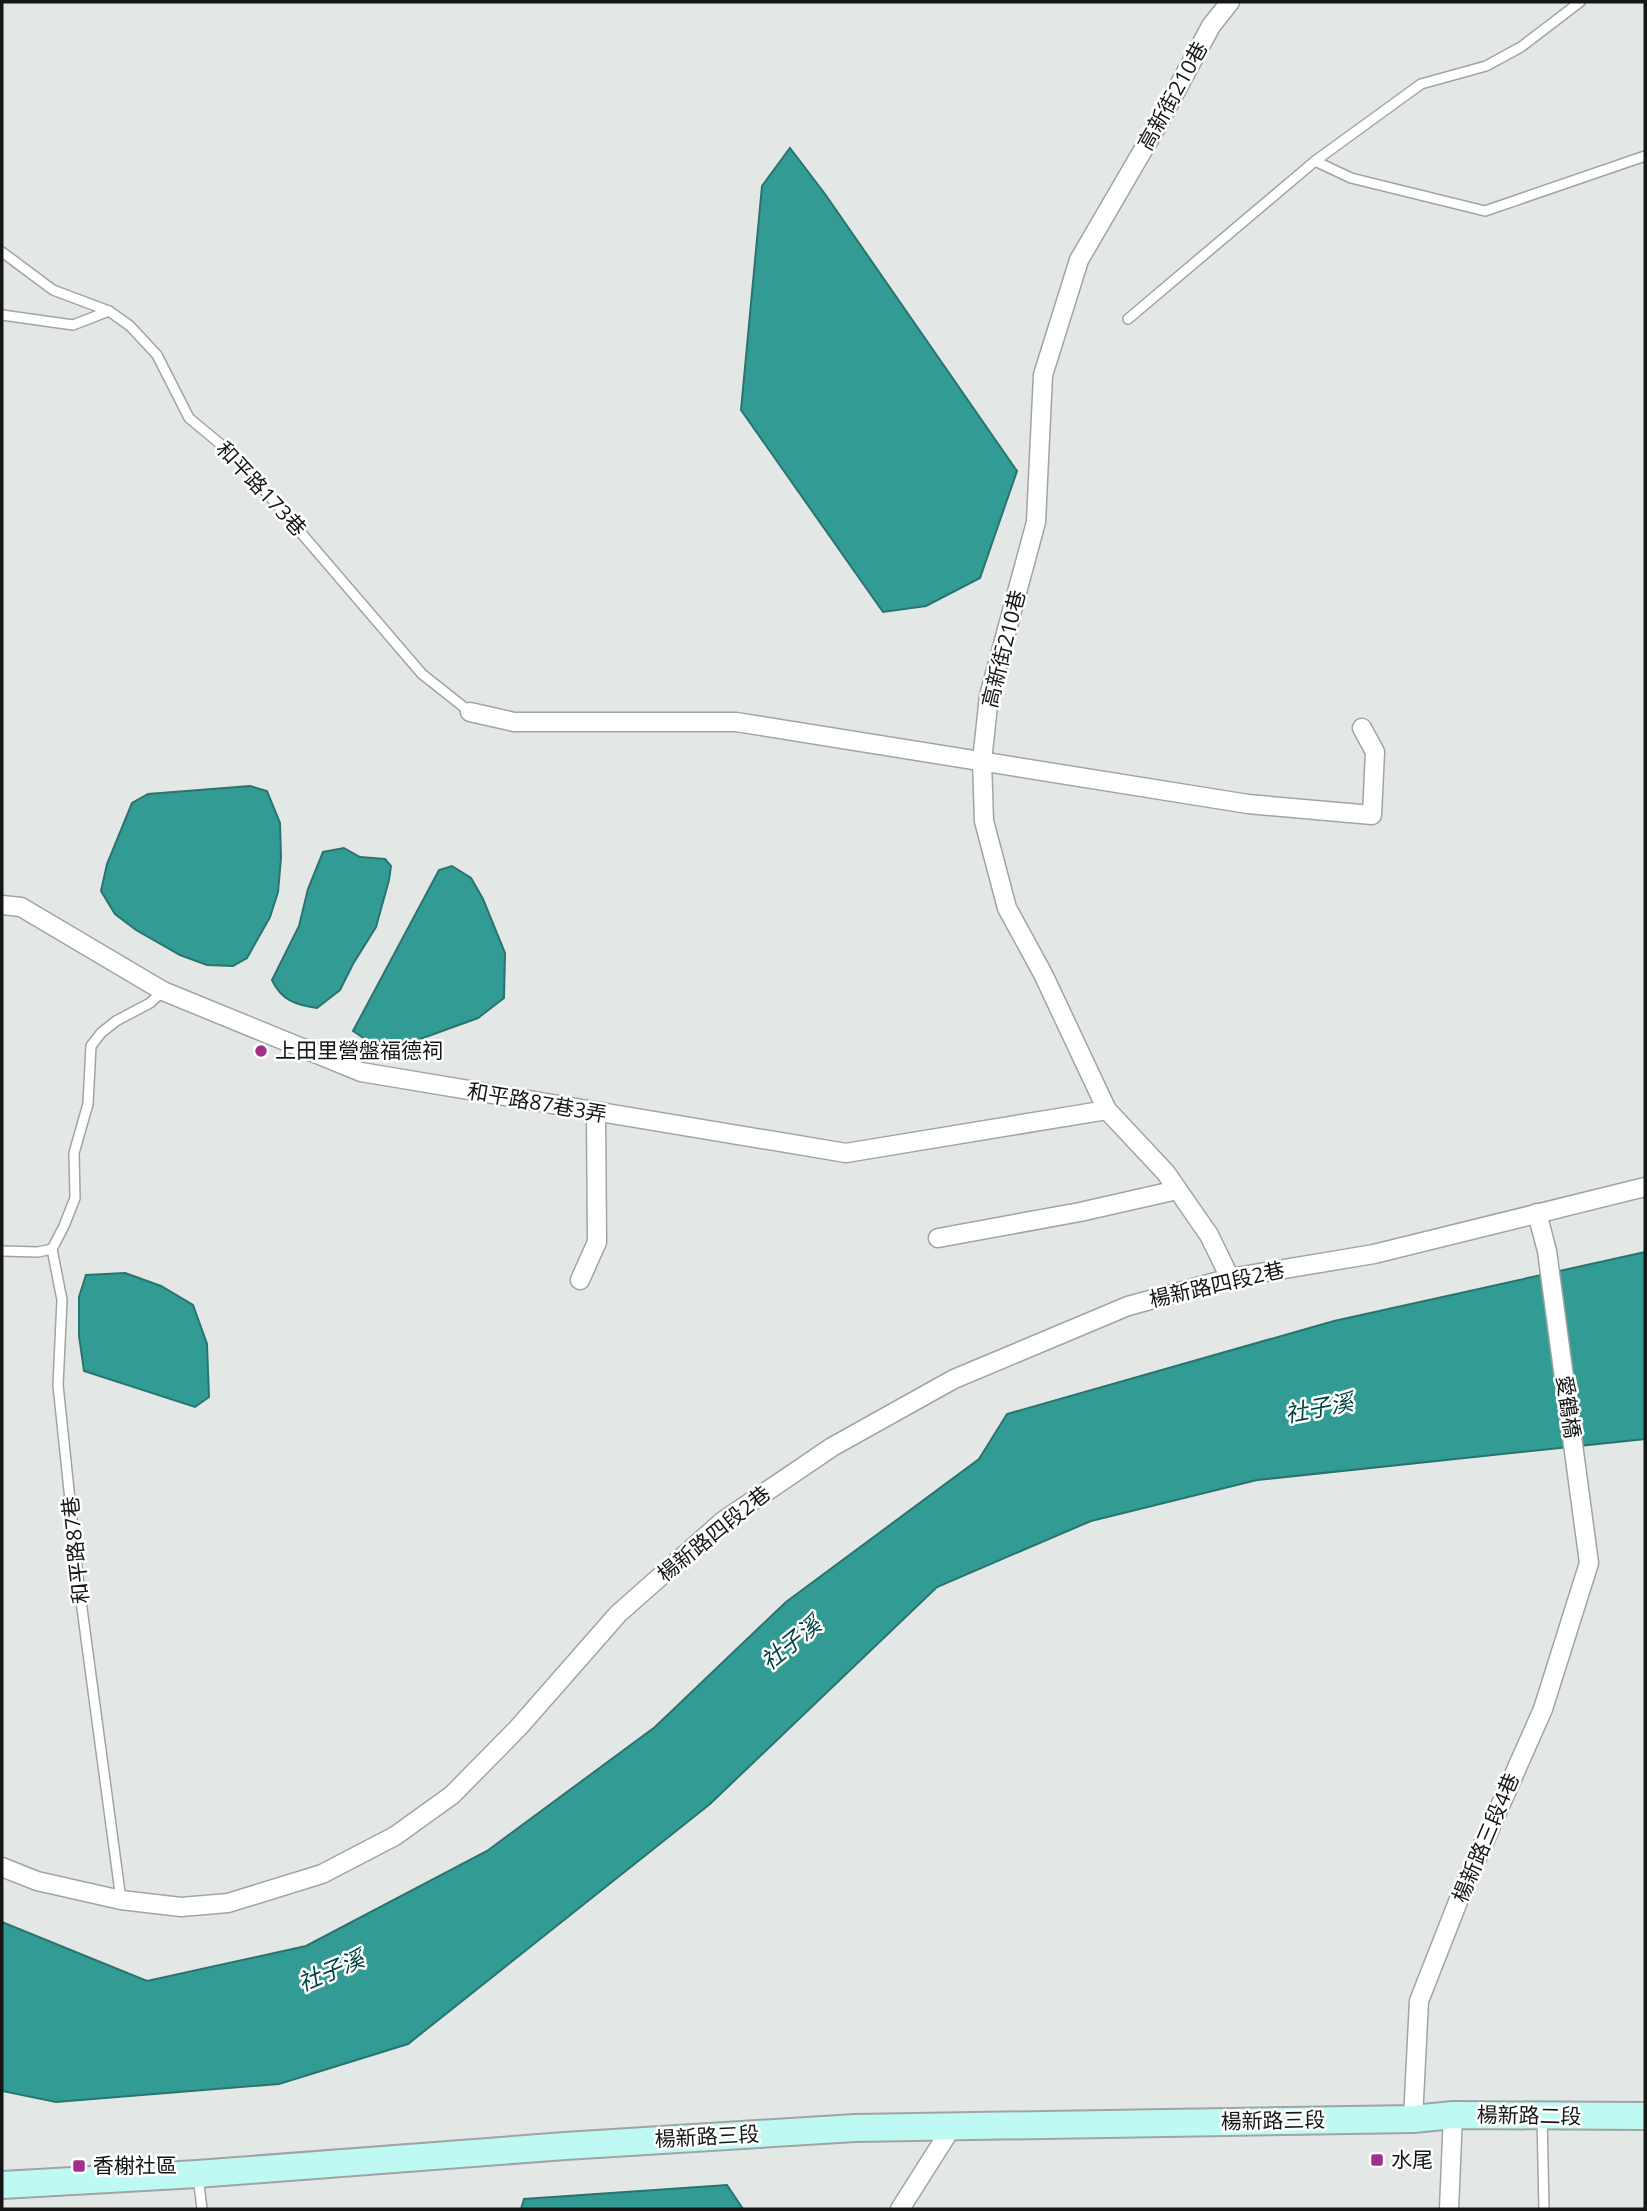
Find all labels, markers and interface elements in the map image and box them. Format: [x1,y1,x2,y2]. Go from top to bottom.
street label: 高新街210巷 [1131,36,1213,155]
street label: 和平路173巷 [211,435,313,542]
street label: 高新街210巷 [975,587,1031,710]
place label: 上田里營盤福德祠 [275,1036,443,1064]
marker: 上田里營盤福德祠 [253,1043,269,1059]
street label: 和平路87巷3弄 [465,1076,609,1128]
street label: 楊新路四段2巷 [1146,1255,1287,1313]
street label: 愛鶴橋 [1551,1374,1587,1440]
water label: 社子溪 [1282,1384,1359,1429]
street label: 楊新路四段2巷 [651,1479,776,1588]
street label: 和平路87巷 [55,1495,95,1605]
water label: 社子溪 [753,1606,830,1676]
street label: 楊新路三段4巷 [1445,1769,1525,1907]
water label: 社子溪 [293,1941,371,1998]
street label: 楊新路二段 [1476,2100,1582,2130]
street label: 楊新路三段 [1220,2105,1326,2135]
street label: 楊新路三段 [654,2119,760,2153]
place label: 水尾 [1391,2145,1433,2173]
place label: 香榭社區 [93,2151,177,2179]
marker: 水尾 [1369,2152,1385,2168]
marker: 香榭社區 [71,2158,87,2174]

